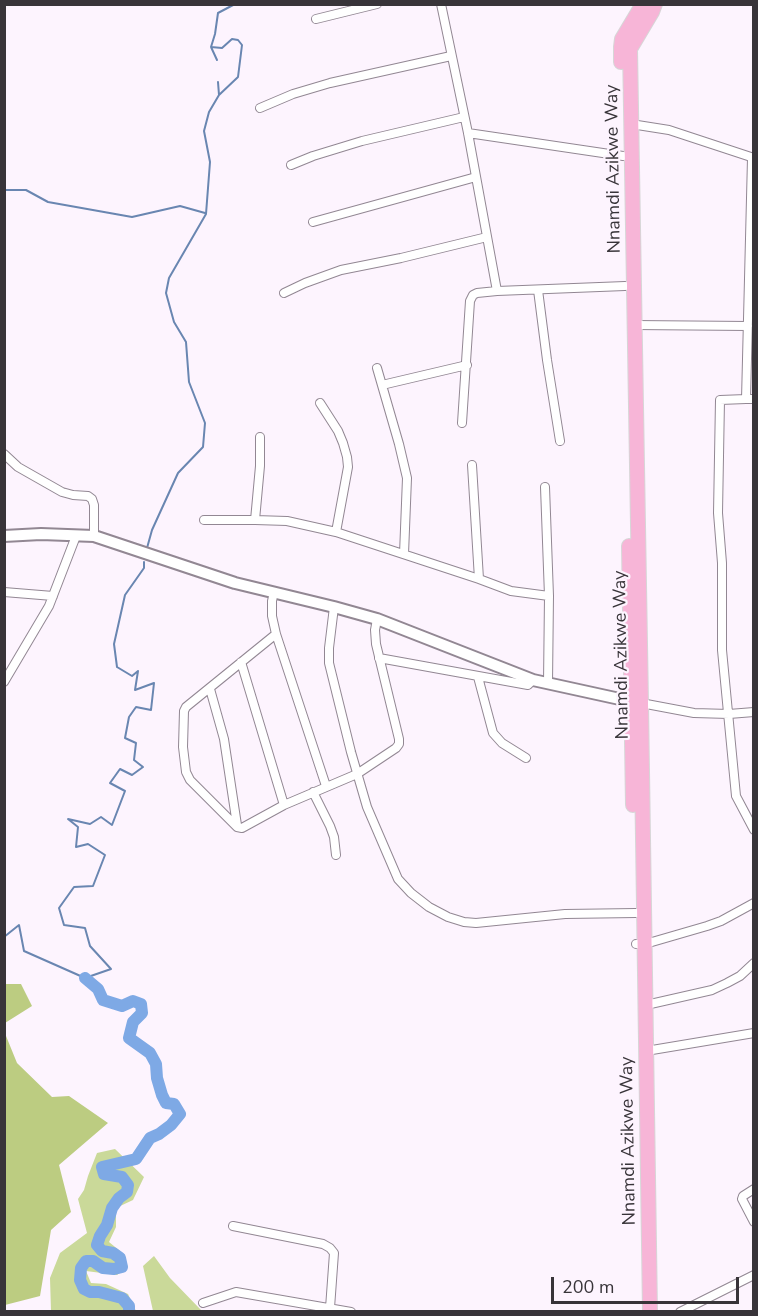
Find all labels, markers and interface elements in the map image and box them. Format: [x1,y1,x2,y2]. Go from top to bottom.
street label: Nnamdi Azikwe Way [602,84,626,254]
street label: Nnamdi Azikwe Way [610,570,634,740]
street label: Nnamdi Azikwe Way [617,1056,641,1226]
scale bar [554,1265,742,1303]
text: 200 m [562,1275,614,1299]

